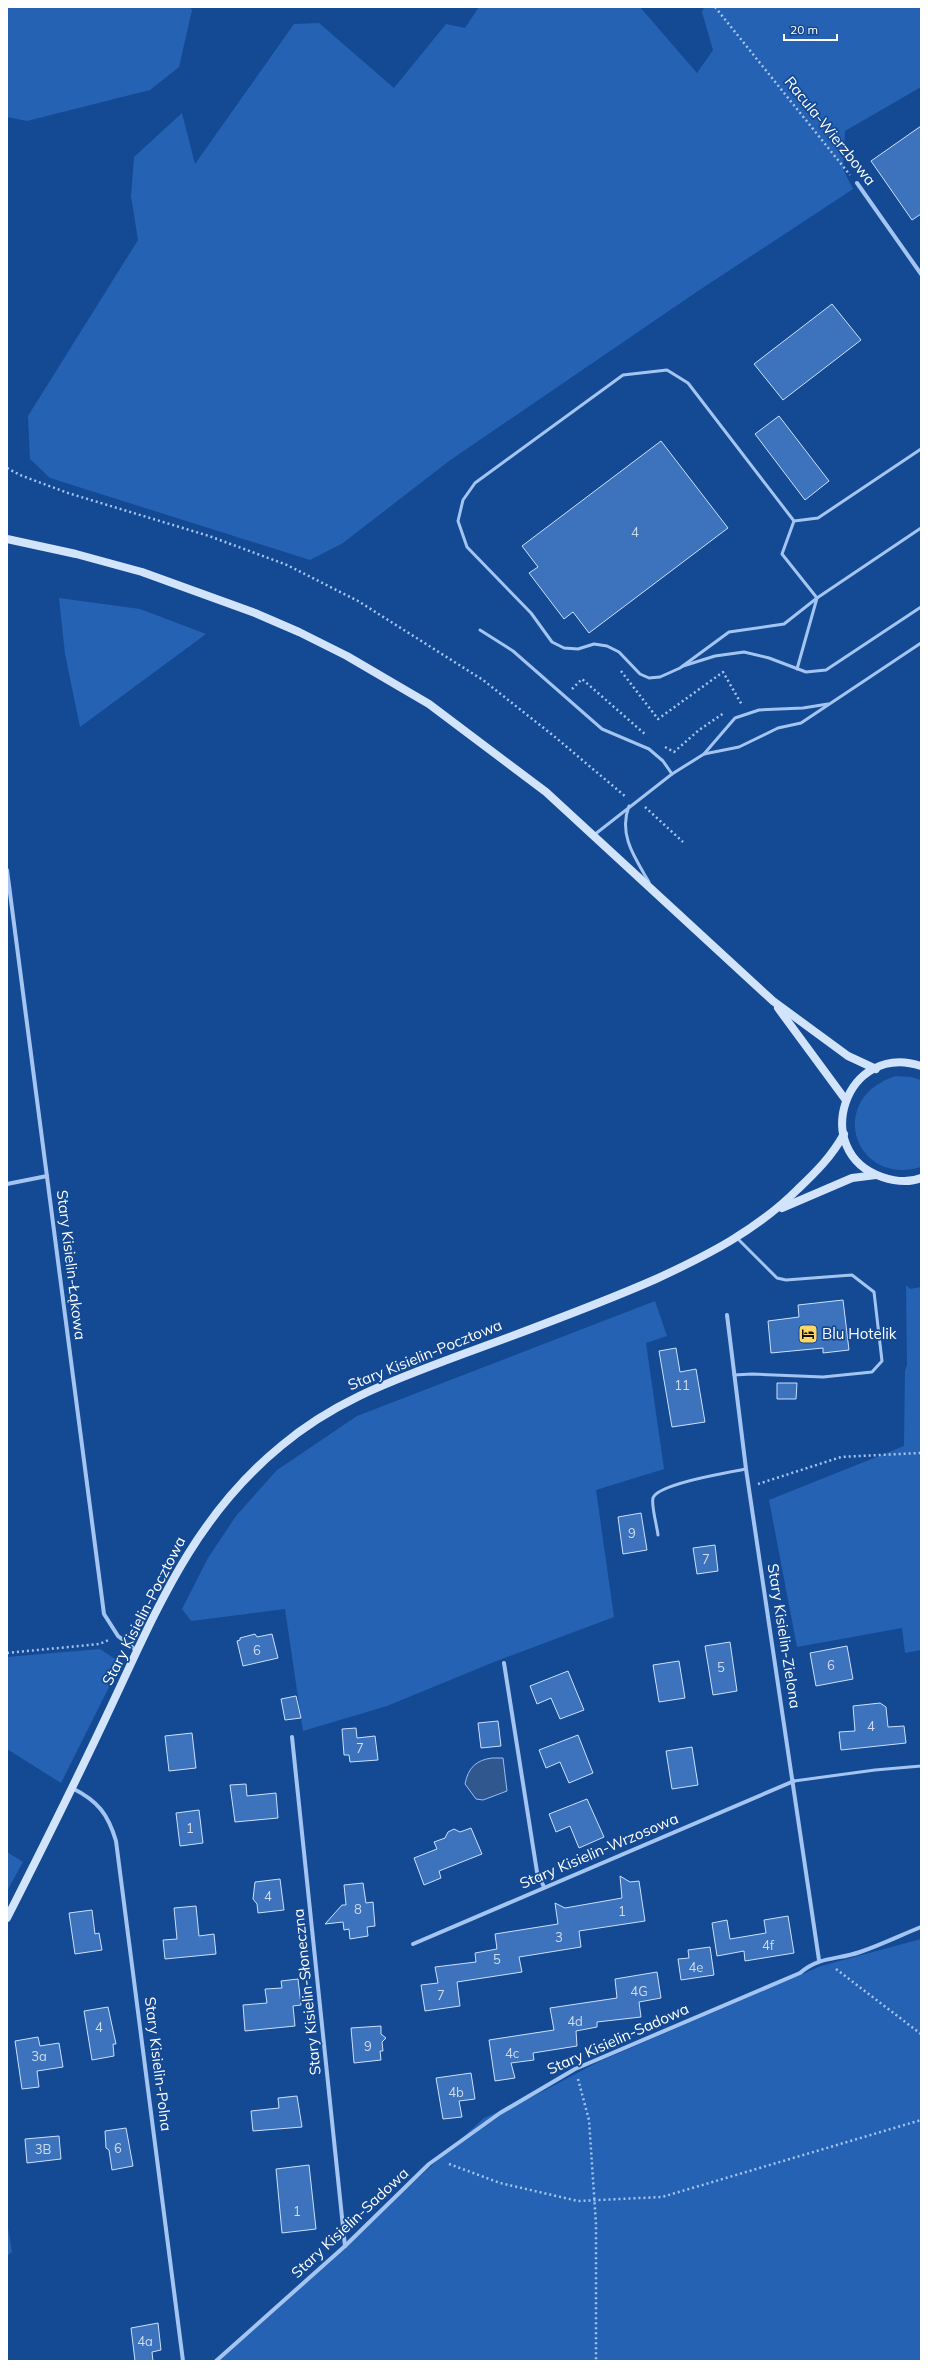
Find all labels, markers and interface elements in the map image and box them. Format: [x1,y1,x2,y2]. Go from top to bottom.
scale bar [784,16,837,42]
text: 20 m [790,22,818,37]
street label: Racula-Wierzbowa [781,72,880,189]
house number: 4 [631,524,639,540]
street label: Stary Kisielin-Łąkowa [53,1189,90,1341]
street label: Stary Kisielin-Pocztowa [345,1315,505,1394]
hotel icon: Blu Hotelik [797,1323,819,1345]
place label: Blu Hotelik [822,1324,897,1343]
house number: 11 [674,1377,690,1393]
house number: 9 [628,1525,636,1541]
street label: Stary Kisielin-Pocztowa [98,1533,189,1688]
house number: 7 [702,1551,710,1567]
street label: Stary Kisielin-Zielona [764,1562,805,1710]
house number: 6 [253,1642,261,1658]
house number: 6 [827,1657,835,1673]
house number: 5 [717,1659,725,1675]
house number: 4 [867,1718,875,1734]
house number: 7 [356,1740,364,1756]
street label: Stary Kisielin-Wrzosowa [517,1808,681,1893]
house number: 1 [186,1820,194,1836]
house number: 4 [264,1888,272,1904]
house number: 8 [354,1901,362,1917]
house number: 1 [618,1903,626,1919]
street label: Stary Kisielin-Słoneczna [288,1908,325,2076]
house number: 3 [555,1929,563,1945]
house number: 4f [762,1937,775,1953]
house number: 5 [493,1951,501,1967]
house number: 4e [689,1959,703,1975]
house number: 4G [630,1983,648,1999]
house number: 7 [437,1987,445,2003]
street label: Stary Kisielin-Polna [141,1996,176,2132]
street label: Stary Kisielin-Sadowa [544,1999,692,2078]
house number: 4d [567,2013,583,2029]
house number: 4 [95,2019,103,2035]
house number: 9 [364,2038,372,2054]
house number: 4c [505,2045,519,2061]
house number: 3a [31,2048,47,2064]
house number: 4b [448,2084,464,2100]
house number: 6 [114,2140,122,2156]
house number: 3B [35,2141,51,2157]
street label: Stary Kisielin-Sadowa [287,2163,412,2282]
house number: 1 [293,2203,301,2219]
house number: 4a [137,2333,153,2349]

